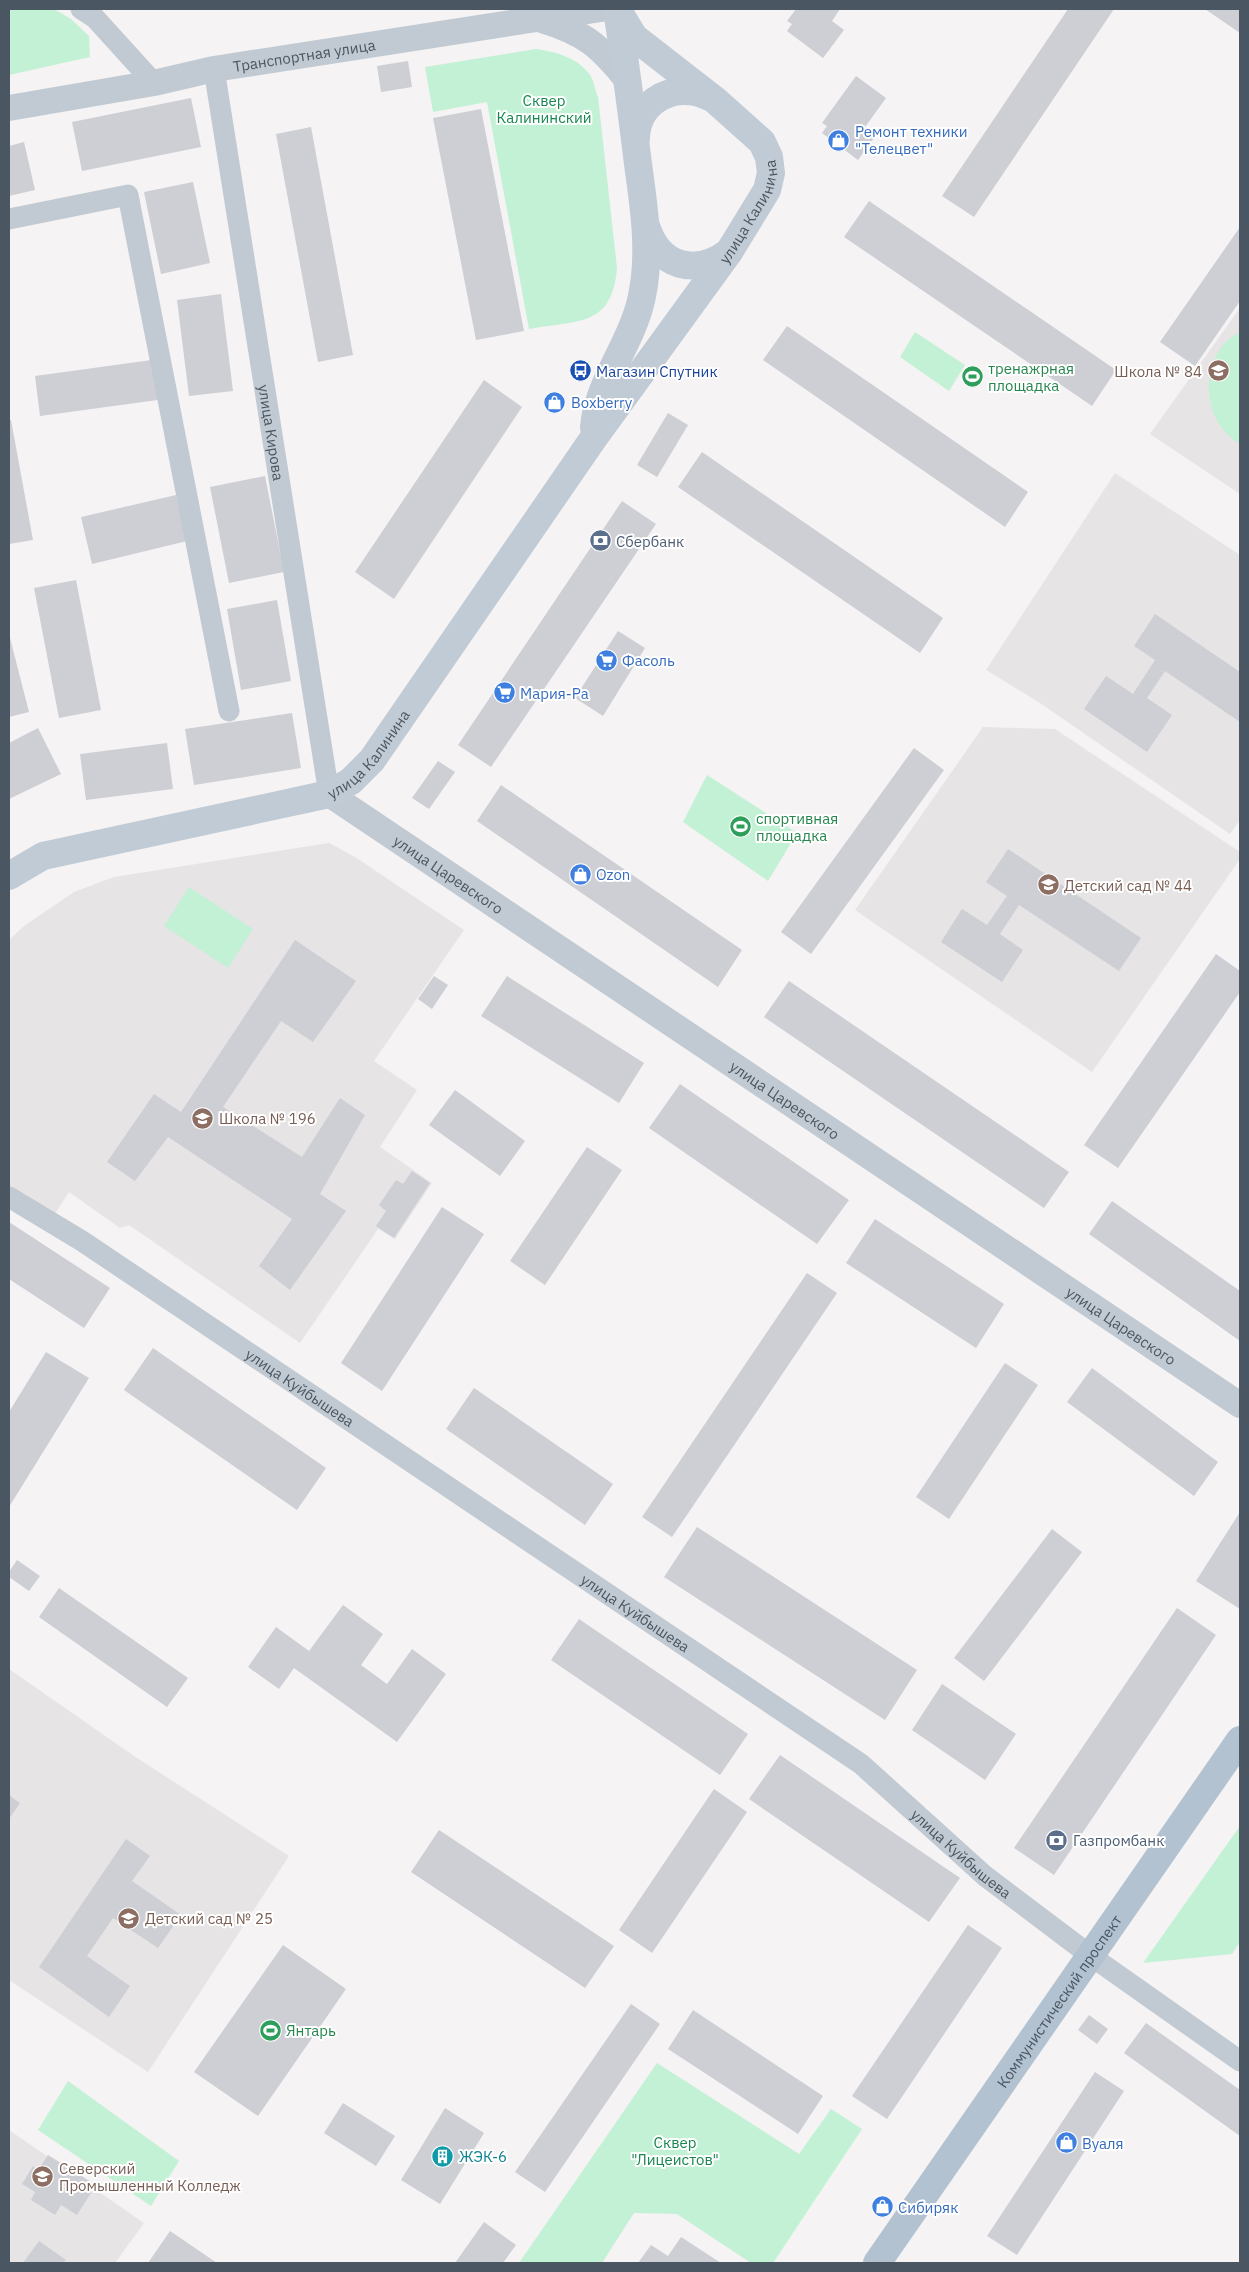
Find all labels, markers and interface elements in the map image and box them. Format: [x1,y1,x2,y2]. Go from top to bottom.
street label: Транспортная улица [232,35,377,75]
park label: Сквер Калининский [496,91,592,127]
place label: Ремонт техники "Телецвет" [855,122,968,158]
shop icon: Ремонт техники "Телецвет" [827,128,851,152]
street label: улица Калинина [714,159,781,267]
bus stop icon: Магазин Спутник [568,359,592,383]
place label: тренажрная площадка [988,359,1074,395]
school or university icon: Школа № 84 [1206,359,1230,383]
place label: Магазин Спутник [596,362,718,381]
place label: Школа № 84 [1114,362,1202,381]
sports icon: тренажрная площадка [960,365,984,389]
street label: улица Кирова [255,383,289,482]
shop icon: Boxberry [543,390,567,414]
place label: Boxberry [571,393,633,412]
bank icon: Сбербанк [588,529,612,553]
place label: Сбербанк [616,532,684,551]
supermarket icon: Фасоль [594,648,618,672]
place label: Фасоль [622,651,675,670]
supermarket icon: Мария-Ра [492,681,516,705]
place label: Мария-Ра [520,684,589,703]
street label: улица Калинина [324,706,413,802]
place label: спортивная площадка [756,809,838,845]
sports icon: спортивная площадка [728,815,752,839]
street label: улица Царевского [390,831,507,918]
shop icon: Ozon [568,862,592,886]
place label: Ozon [596,865,630,884]
school or university icon: Детский сад № 44 [1036,873,1060,897]
place label: Детский сад № 44 [1064,876,1192,895]
street label: улица Царевского [727,1056,843,1143]
school or university icon: Школа № 196 [191,1106,215,1130]
place label: Школа № 196 [219,1109,316,1128]
street label: улица Царевского [1063,1282,1180,1369]
street label: улица Куйбышева [242,1344,358,1431]
street label: улица Куйбышева [578,1569,694,1656]
street label: улица Куйбышева [907,1805,1015,1902]
bank icon: Газпромбанк [1045,1828,1069,1852]
place label: Газпромбанк [1073,1831,1164,1850]
school or university icon: Детский сад № 25 [117,1906,141,1930]
place label: Детский сад № 25 [145,1909,273,1928]
street label: Коммунистический проспект [992,1911,1126,2091]
sports icon: Янтарь [258,2018,282,2042]
place label: Янтарь [286,2021,336,2040]
shop icon: Вуаля [1054,2131,1078,2155]
park label: Сквер "Лицеистов" [631,2133,719,2169]
place label: Вуаля [1082,2134,1124,2153]
building icon: ЖЭК-6 [431,2144,455,2168]
place label: ЖЭК-6 [459,2147,507,2166]
place label: Северский Промышленный Колледж [59,2159,241,2195]
school or university icon: Северский Промышленный Колледж [31,2165,55,2189]
shop icon: Сибиряк [870,2195,894,2219]
place label: Сибиряк [898,2198,958,2217]

